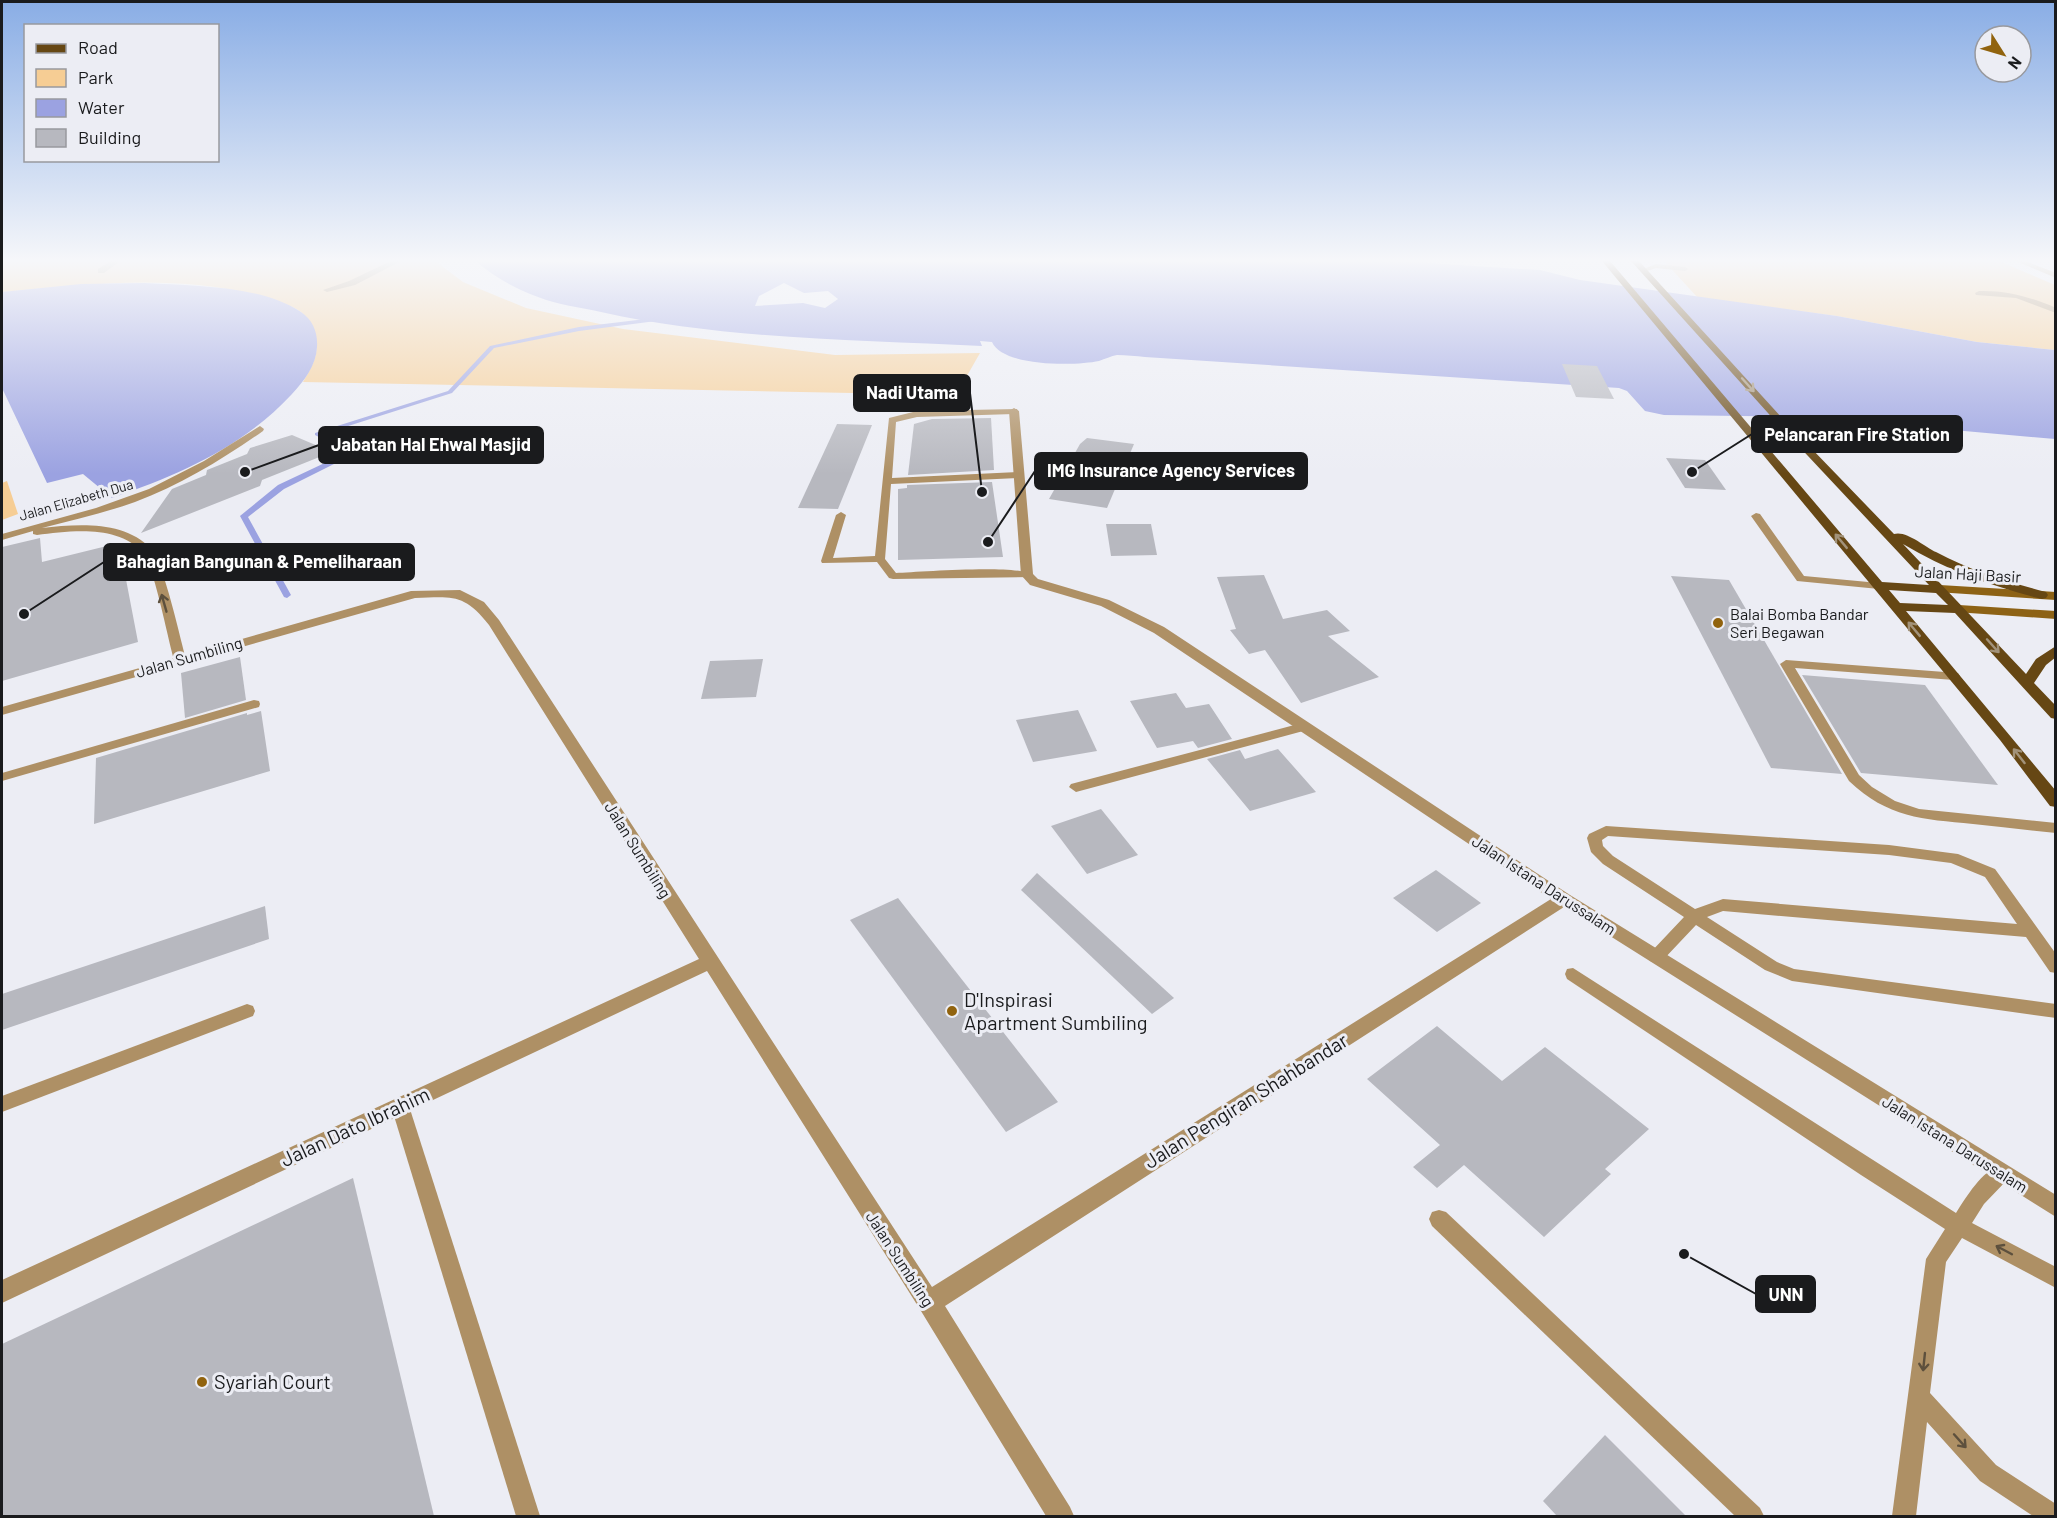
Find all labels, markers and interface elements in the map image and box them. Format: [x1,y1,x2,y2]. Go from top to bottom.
legend [24,24,219,162]
north arrow [1973,24,2033,84]
text: Road [78,36,118,58]
text: N [2005,53,2026,73]
text: Park [78,66,113,88]
text: Water [78,96,125,118]
text: Building [78,126,141,148]
callout: Nadi Utama [854,375,970,411]
one-way arrow [1741,377,1755,392]
text: Nadi Utama [866,381,958,403]
callout: Pelancaran Fire Station [1752,416,1962,452]
text: Pelancaran Fire Station [1764,423,1950,445]
callout: Jabatan Hal Ehwal Masjid [319,427,543,463]
text: Jabatan Hal Ehwal Masjid [331,433,531,455]
callout: IMG Insurance Agency Services [1035,453,1307,489]
text: IMG Insurance Agency Services [1047,459,1295,481]
street label: Jalan Elizabeth Dua [17,475,135,524]
one-way arrow [1834,534,1848,549]
callout: Bahagian Bangunan & Pemeliharaan [104,544,414,580]
text: Bahagian Bangunan & Pemeliharaan [116,550,402,572]
street label: Jalan Haji Basir [1914,561,2022,586]
one-way arrow [158,594,169,613]
place label: Balai Bomba Bandar Seri Begawan [1730,604,1869,641]
marker: Balai Bomba Bandar Seri Begawan [1711,616,1725,630]
one-way arrow [1908,621,1921,637]
street label: Jalan Sumbiling [133,632,244,681]
one-way arrow [1986,638,2000,653]
one-way arrow [2013,748,2026,764]
street label: Jalan Sumbiling [601,798,676,901]
street label: Jalan Istana Darussalam [1469,831,1620,938]
place label: D'Inspirasi Apartment Sumbiling [964,987,1147,1034]
marker: D'Inspirasi Apartment Sumbiling [945,1004,959,1018]
street label: Jalan Pengiran Shahbandar [1139,1027,1352,1173]
street label: Jalan Dato Ibrahim [276,1081,433,1171]
street label: Jalan Istana Darussalam [1879,1091,2031,1196]
street label: Jalan Sumbiling [863,1207,938,1310]
one-way arrow [1996,1244,2013,1256]
callout: UNN [1756,1276,1815,1312]
text: UNN [1768,1283,1804,1305]
one-way arrow [1918,1352,1929,1371]
place label: Syariah Court [214,1369,331,1393]
marker: Syariah Court [195,1375,209,1389]
one-way arrow [1953,1434,1967,1449]

